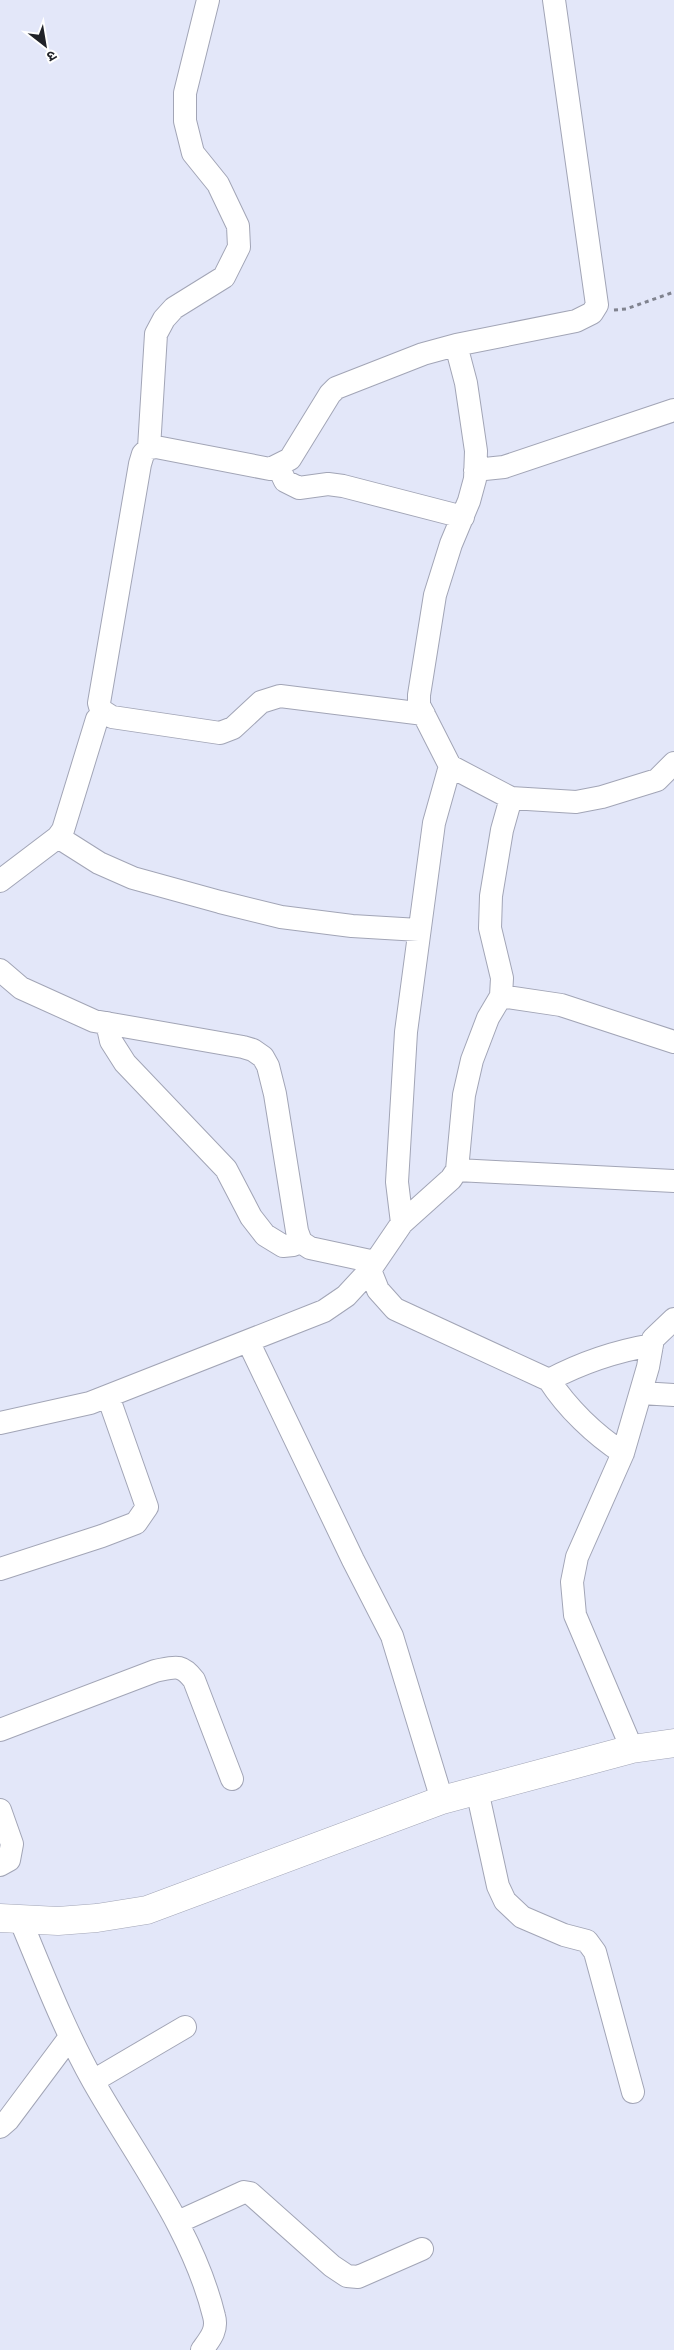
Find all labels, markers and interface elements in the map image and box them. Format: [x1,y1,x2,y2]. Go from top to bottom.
north arrow [20,20,70,70]
text: उ [43,47,59,66]

